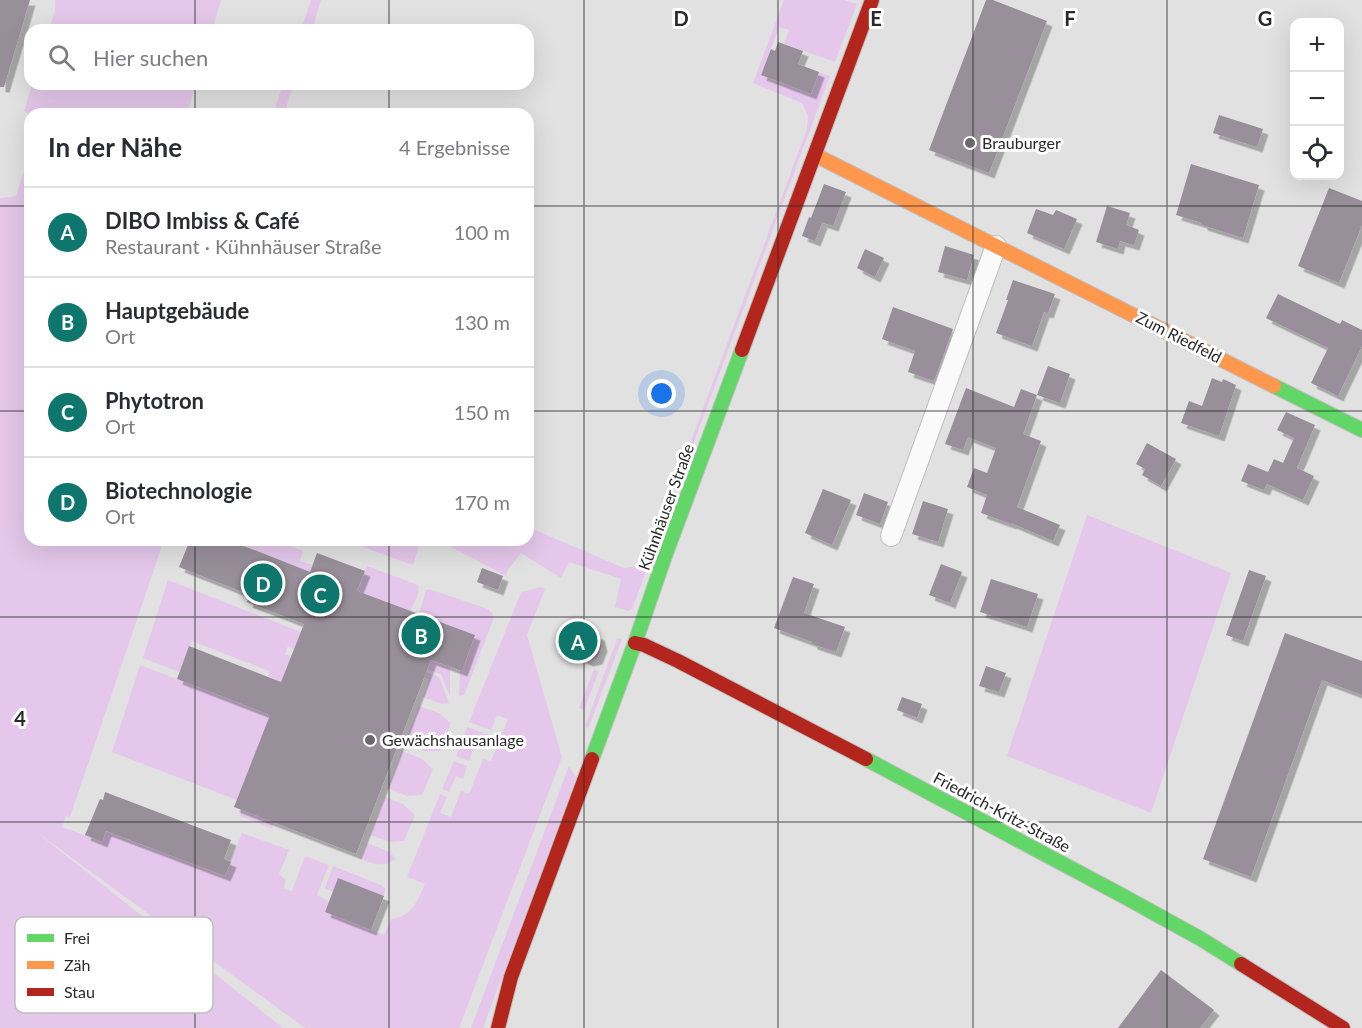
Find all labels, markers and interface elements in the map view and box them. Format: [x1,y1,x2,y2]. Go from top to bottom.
text: D [673,6,689,30]
text: E [870,6,882,30]
text: F [1064,6,1076,30]
text: G [1258,6,1272,30]
map controls [1290,18,1344,180]
button: + [1290,18,1344,72]
search box [24,24,534,90]
icon: search [45,41,78,74]
text: Hier suchen [93,44,208,71]
button: − [1290,72,1344,126]
button: locate [1290,126,1344,180]
text: In der Nähe [48,131,182,163]
place label: Brauburger [982,133,1061,152]
text: 4 Ergebnisse [399,135,510,159]
marker: Brauburger [963,136,977,150]
text: DIBO Imbiss & Café [105,207,300,234]
text: A [61,220,74,244]
text: 100 m [454,220,510,244]
text: Restaurant · Kühnhäuser Straße [105,234,382,258]
text: Hauptgebäude [105,297,249,324]
street label: Zum Riedfeld [1133,307,1225,366]
text: B [61,310,74,334]
text: 130 m [454,310,510,334]
text: Ort [105,324,135,348]
your location [647,379,676,408]
text: Phytotron [105,387,204,414]
text: C [61,400,74,424]
text: 150 m [454,400,510,424]
text: Ort [105,414,135,438]
street label: Kühnhäuser Straße [634,441,697,573]
text: Biotechnologie [105,477,252,504]
text: D [60,490,75,514]
text: 170 m [454,490,510,514]
text: Ort [105,504,135,528]
pin: D [244,560,282,606]
pin: C [300,572,340,616]
pin: B [402,612,440,658]
pin: A [558,618,598,664]
text: 4 [14,706,26,730]
place label: Gewächshausanlage [382,730,524,749]
marker: Gewächshausanlage [363,733,377,747]
street label: Friedrich-Kritz-Straße [931,767,1074,856]
legend [15,917,213,1013]
text: Frei [64,928,90,947]
text: Zäh [64,955,90,974]
text: Stau [64,982,95,1001]

